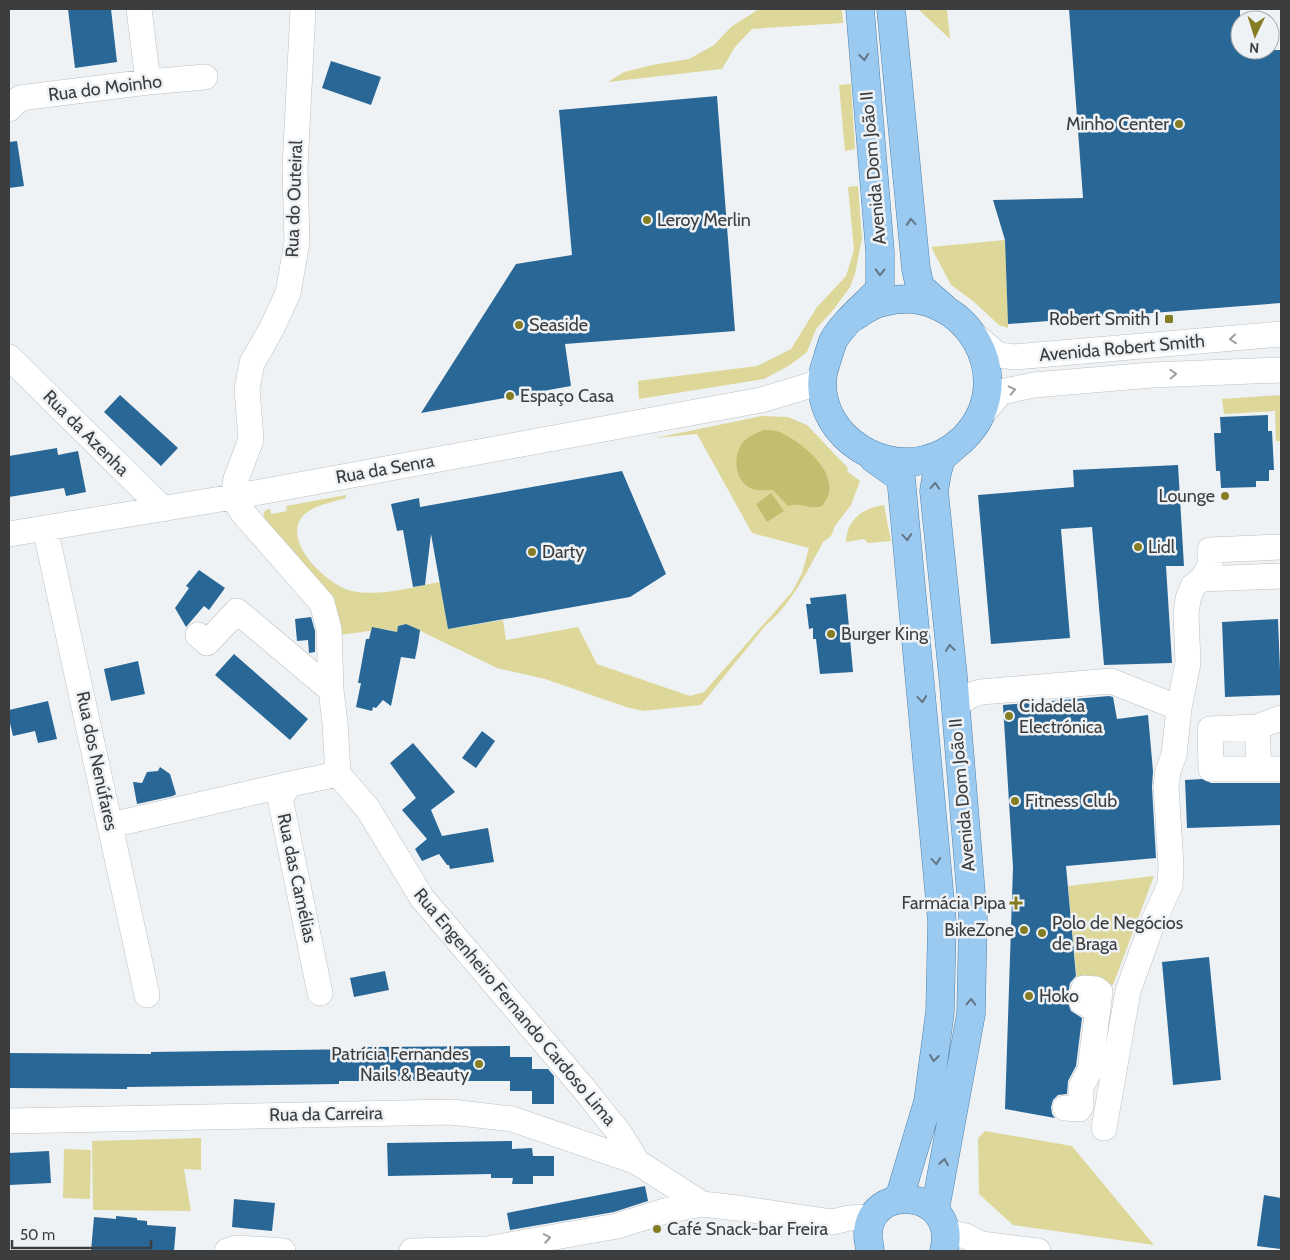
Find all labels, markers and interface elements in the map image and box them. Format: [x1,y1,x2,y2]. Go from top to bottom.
north arrow [1230,10,1280,60]
text: N [1249,39,1260,57]
one-way arrow [858,54,869,62]
street label: Rua do Moinho [47,70,163,106]
street label: Avenida Dom João II [855,91,891,245]
place label: Minho Center [1066,113,1169,135]
marker: Minho Center [1173,118,1185,130]
street label: Rua do Outeiral [281,139,307,258]
place label: Leroy Merlin [657,209,751,231]
marker: Leroy Merlin [641,214,653,226]
one-way arrow [906,218,917,226]
one-way arrow [875,268,885,276]
place label: Robert Smith I [1049,308,1159,330]
marker: Robert Smith I [1163,313,1175,325]
place label: Seaside [529,314,588,336]
marker: Seaside [513,319,525,331]
street label: Avenida Robert Smith [1038,330,1206,366]
one-way arrow [1228,333,1236,344]
one-way arrow [1169,369,1177,380]
street label: Rua da Azenha [38,385,134,481]
place label: Espaço Casa [520,385,614,407]
one-way arrow [1007,385,1016,396]
marker: Espaço Casa [504,390,516,402]
street label: Rua da Senra [334,449,436,488]
one-way arrow [930,482,941,490]
place label: Lounge [1159,485,1215,507]
marker: Lounge [1219,490,1231,502]
one-way arrow [901,534,912,542]
place label: Lidl [1148,536,1176,558]
place label: Darty [542,541,584,563]
marker: Lidl [1132,541,1144,553]
marker: Darty [526,546,538,558]
place label: Burger King [841,623,929,645]
marker: Burger King [825,628,837,640]
one-way arrow [945,644,956,652]
street label: Rua dos Nenúfares [71,689,123,833]
one-way arrow [916,695,927,703]
place label: Cidadela Electrónica [1019,695,1103,738]
marker: Cidadela Electrónica [1003,710,1015,722]
street label: Avenida Dom João II [944,718,980,872]
place label: Fitness Club [1025,790,1117,812]
marker: Fitness Club [1009,795,1021,807]
street label: Rua das Camélias [273,811,321,945]
one-way arrow [931,857,942,865]
street label: Rua Engenheiro Fernando Cardoso Lima [409,884,621,1130]
place label: Farmácia Pipa [902,892,1006,914]
marker: Farmácia Pipa [1010,897,1022,909]
place label: Polo de Negócios de Braga [1052,912,1183,955]
place label: BikeZone [944,919,1014,941]
marker: BikeZone [1018,924,1030,936]
marker: Polo de Negócios de Braga [1036,927,1048,939]
place label: Hoko [1039,985,1079,1007]
marker: Hoko [1023,990,1035,1002]
one-way arrow [966,998,976,1006]
place label: Patrícia Fernandes Nails & Beauty [331,1043,469,1086]
one-way arrow [929,1054,940,1062]
marker: Patrícia Fernandes Nails & Beauty [473,1058,485,1070]
street label: Rua da Carreira [269,1102,383,1126]
one-way arrow [939,1158,949,1166]
scale bar [12,1218,151,1250]
place label: Café Snack-bar Freira [667,1218,828,1240]
marker: Café Snack-bar Freira [651,1223,663,1235]
text: 50 m [20,1226,55,1244]
one-way arrow [543,1234,552,1244]

